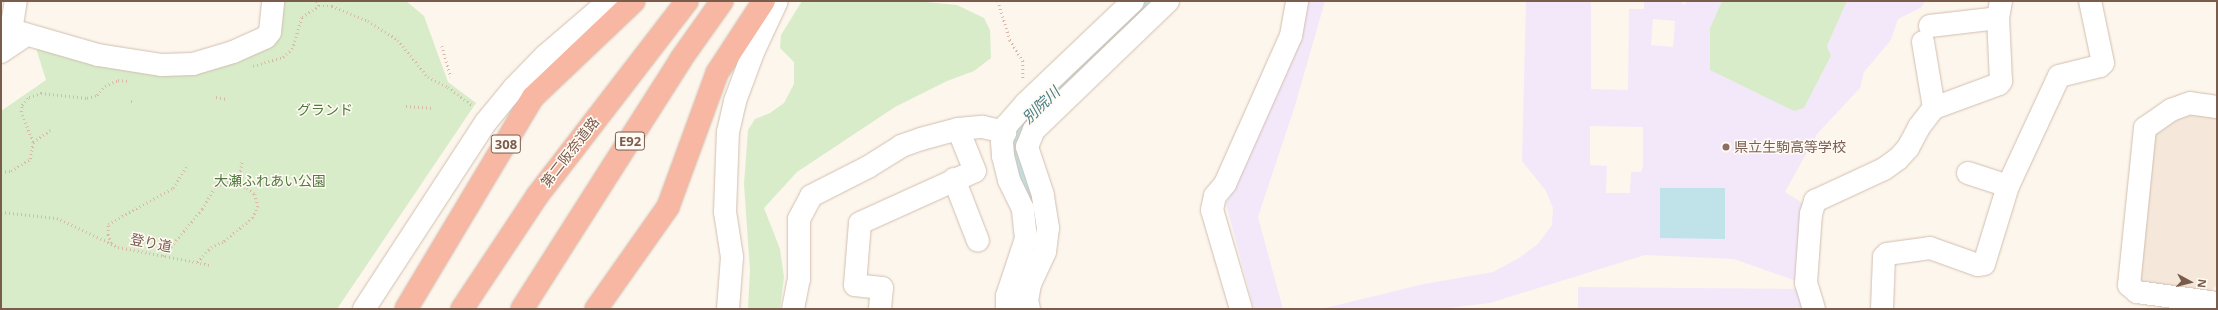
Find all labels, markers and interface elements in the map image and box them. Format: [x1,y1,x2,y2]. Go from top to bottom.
water label: 別院川 [1019,83,1063,127]
park label: グランド [297,102,353,118]
street label: 第二阪奈道路 [538,114,602,190]
road number: E92 [614,130,646,152]
road number: 308 [490,133,522,155]
place label: 県立生駒高等学校 [1734,139,1846,155]
marker: 県立生駒高等学校 [1721,142,1731,152]
park label: 大瀬ふれあい公園 [214,173,326,189]
street label: 登り道 [129,231,173,255]
north arrow [2170,262,2210,302]
text: N [2194,278,2210,289]

